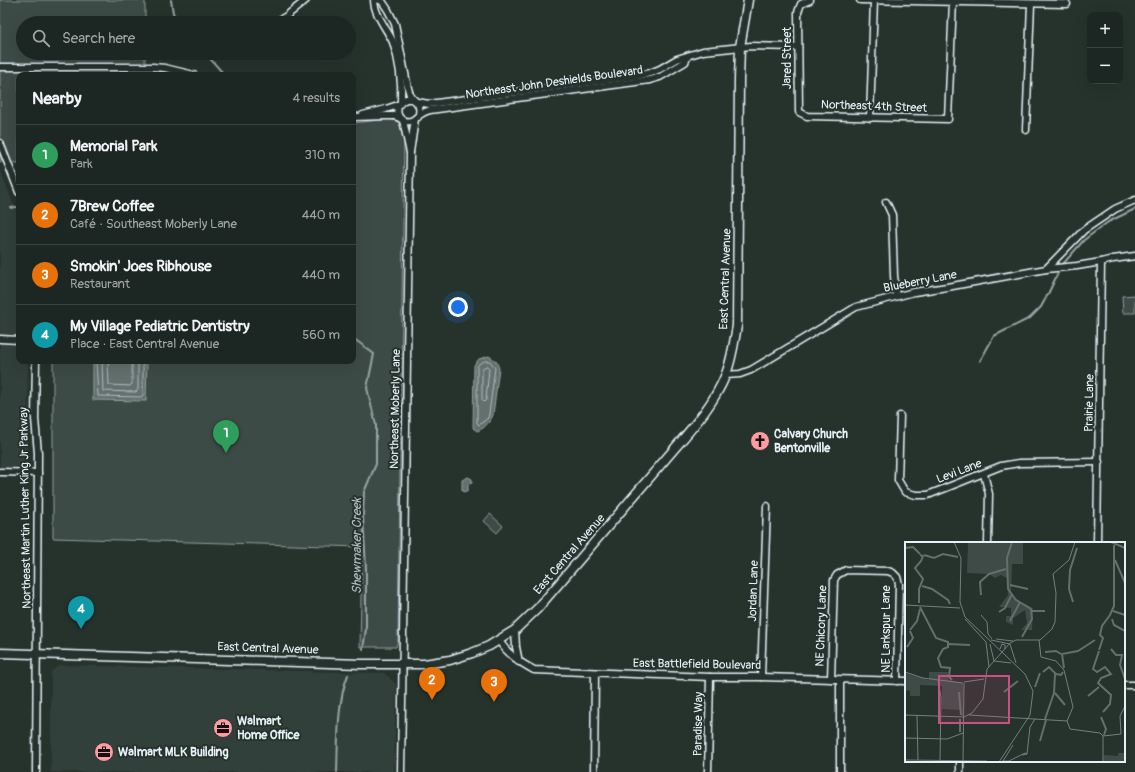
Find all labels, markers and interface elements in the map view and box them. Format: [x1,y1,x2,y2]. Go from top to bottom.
map controls [1087,12,1123,84]
button: + [1087,12,1123,48]
search box [16,16,356,60]
icon: search [30,27,52,49]
street label: Jared Street [780,27,795,89]
text: Search here [62,29,135,48]
button: − [1087,48,1123,84]
street label: Northeast John Deshields Boulevard [464,63,644,102]
text: Nearby [32,88,81,109]
text: 4 results [293,90,340,106]
street label: Northeast 4th Street [821,97,927,116]
text: Memorial Park [70,137,158,156]
text: 1 [42,147,48,163]
text: 310 m [304,147,340,163]
text: Park [70,156,93,172]
text: 7Brew Coffee [70,197,154,216]
text: 2 [41,207,49,223]
text: 440 m [302,207,340,223]
text: Café · Southeast Moberly Lane [70,216,237,232]
street label: East Central Avenue [716,228,735,330]
text: Smokin' Joes Ribhouse [70,257,212,276]
text: 3 [41,267,49,283]
text: 440 m [302,267,340,283]
street label: Blueberry Lane [882,267,958,296]
text: Restaurant [70,276,130,292]
your location [448,297,468,317]
text: My Village Pediatric Dentistry [70,317,250,336]
text: 4 [41,327,49,343]
text: 560 m [302,327,340,343]
text: Place · East Central Avenue [70,336,219,352]
street label: Northeast Moberly Lane [387,349,404,469]
street label: Prairie Lane [1081,374,1098,432]
street label: Northeast Martin Luther King Jr Parkway [16,407,35,609]
pin: 1 [213,420,239,453]
place label: Calvary Church Bentonville [774,427,848,456]
church icon: Calvary Church Bentonville [749,430,771,452]
street label: Levi Lane [934,456,984,487]
water label: Shewmaker Creek [349,496,365,594]
street label: East Central Avenue [530,511,608,598]
inset map [905,542,1125,762]
street label: Jordan Lane [745,560,762,622]
street label: NE Chicory Lane [813,585,830,667]
street label: NE Larkspur Lane [879,585,894,673]
pin: 4 [68,596,94,629]
street label: East Central Avenue [217,639,319,658]
street label: East Battlefield Boulevard [633,656,761,673]
pin: 2 [419,667,445,700]
pin: 3 [481,669,507,702]
street label: Paradise Way [690,692,707,756]
place label: Walmart Home Office [237,714,301,743]
office icon: Walmart Home Office [212,717,234,739]
office icon: Walmart MLK Building [93,741,115,763]
place label: Walmart MLK Building [118,745,228,760]

